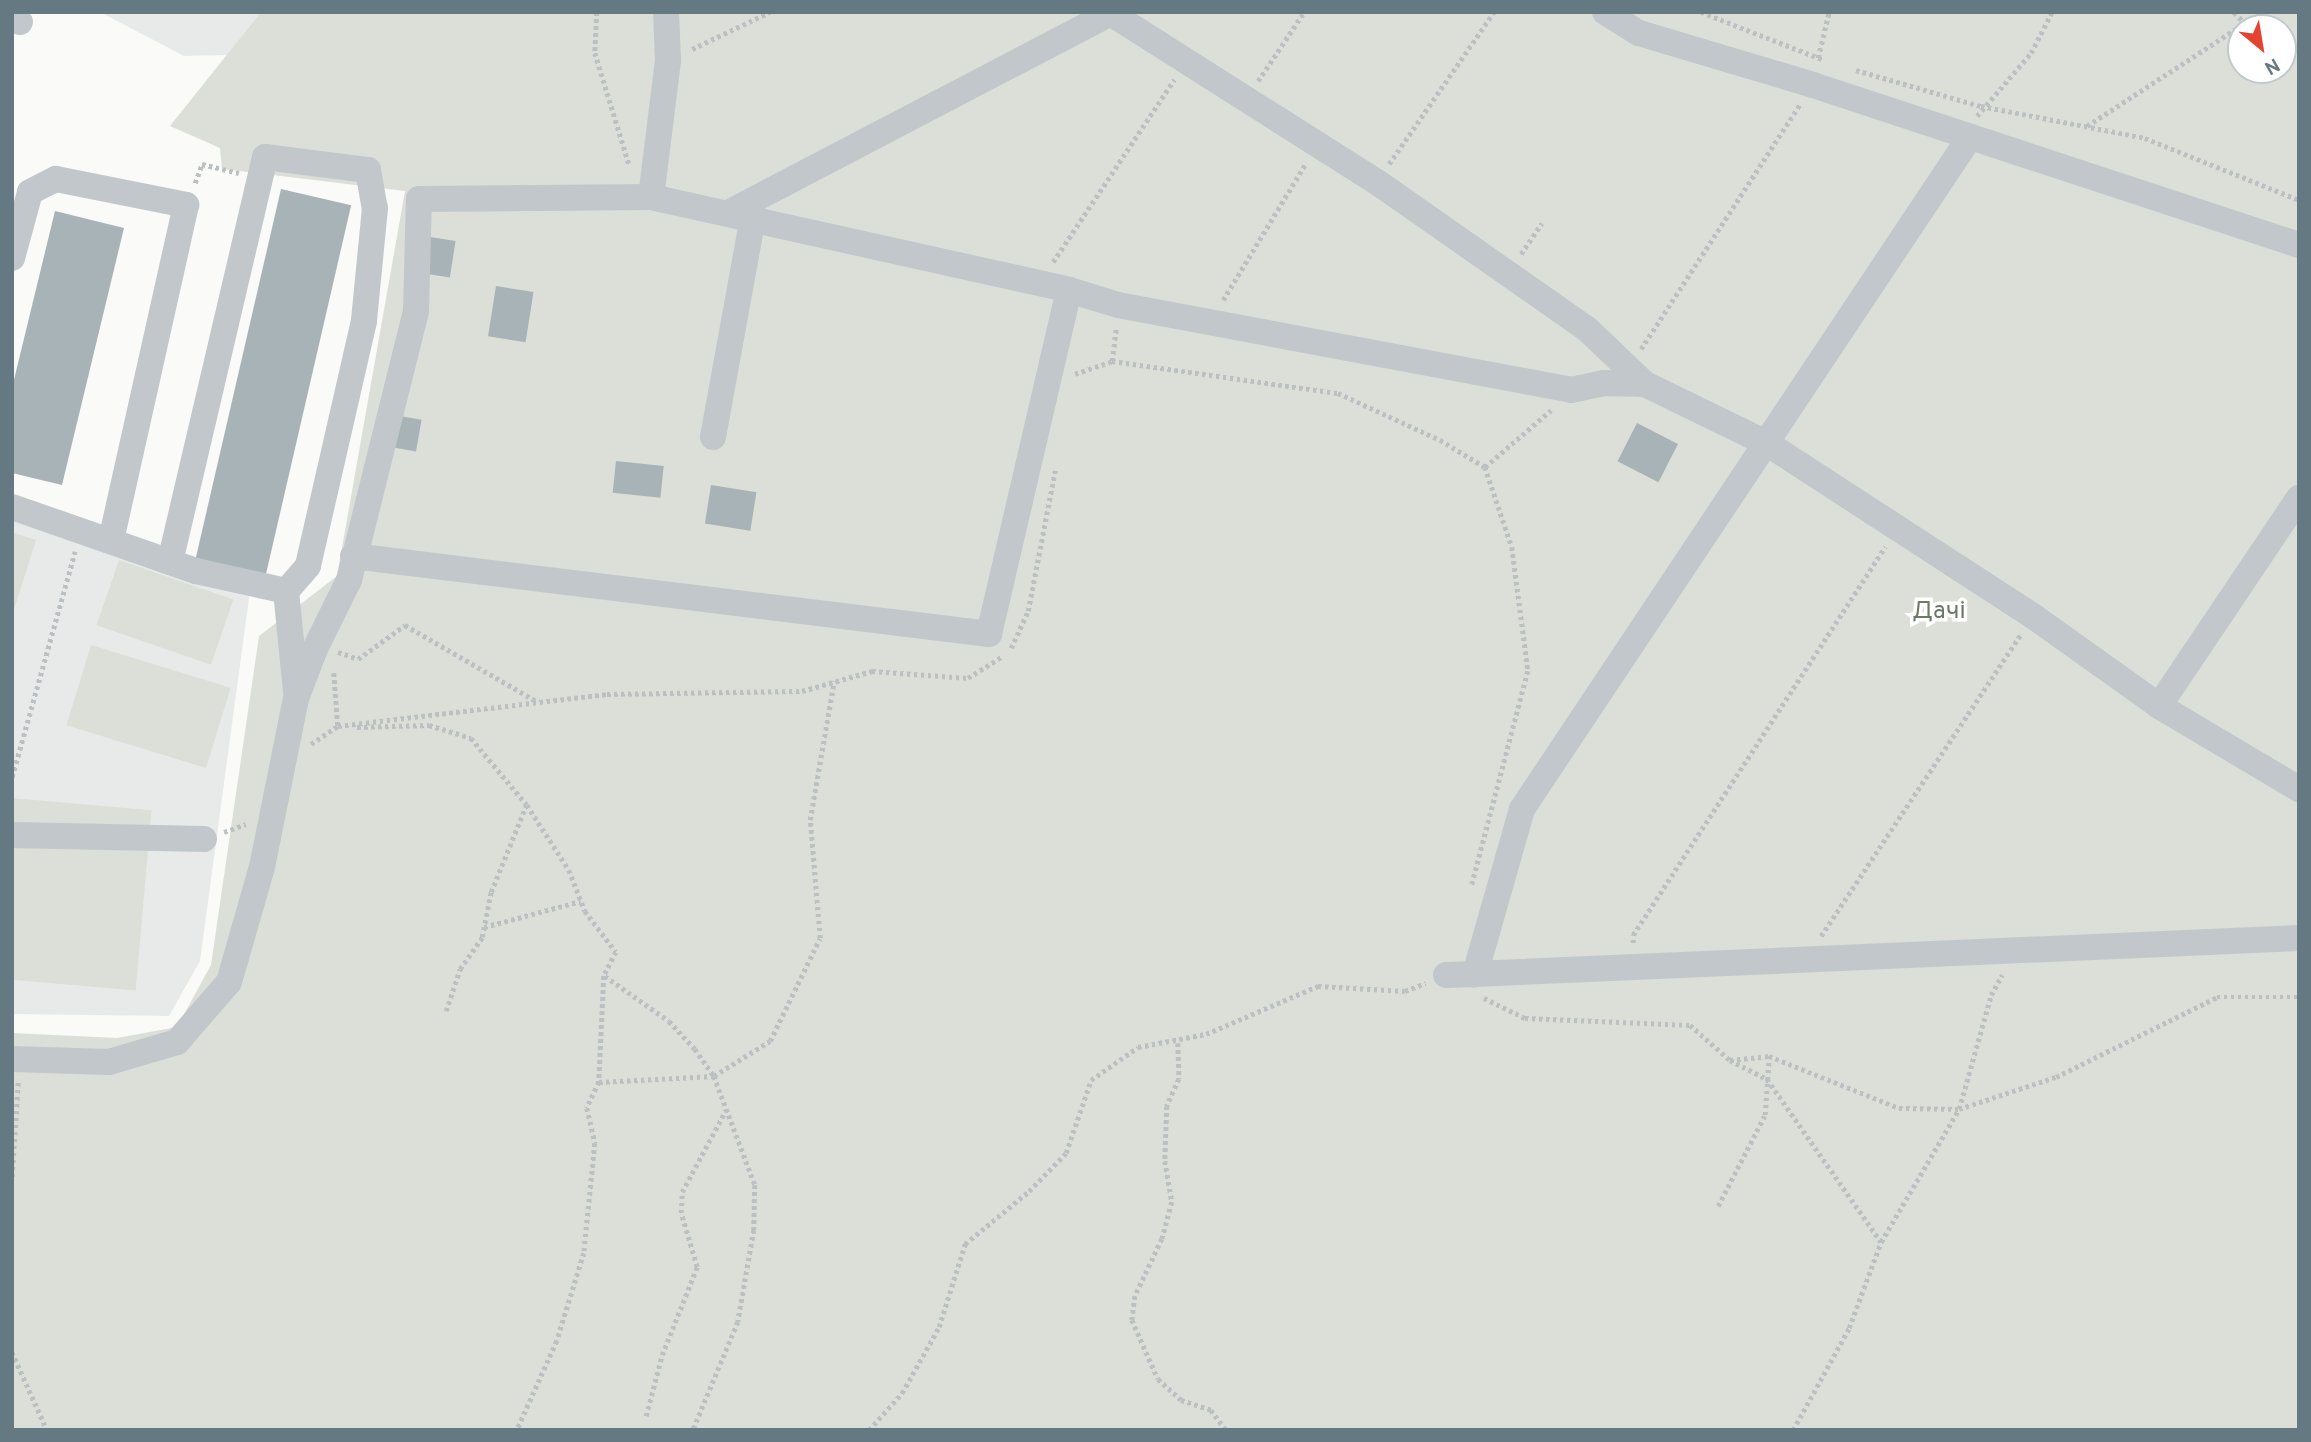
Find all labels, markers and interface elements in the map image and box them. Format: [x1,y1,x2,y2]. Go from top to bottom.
north arrow [2227,14,2297,84]
text: N [2260,52,2283,79]
park label: Дачі [1912,599,1966,627]

